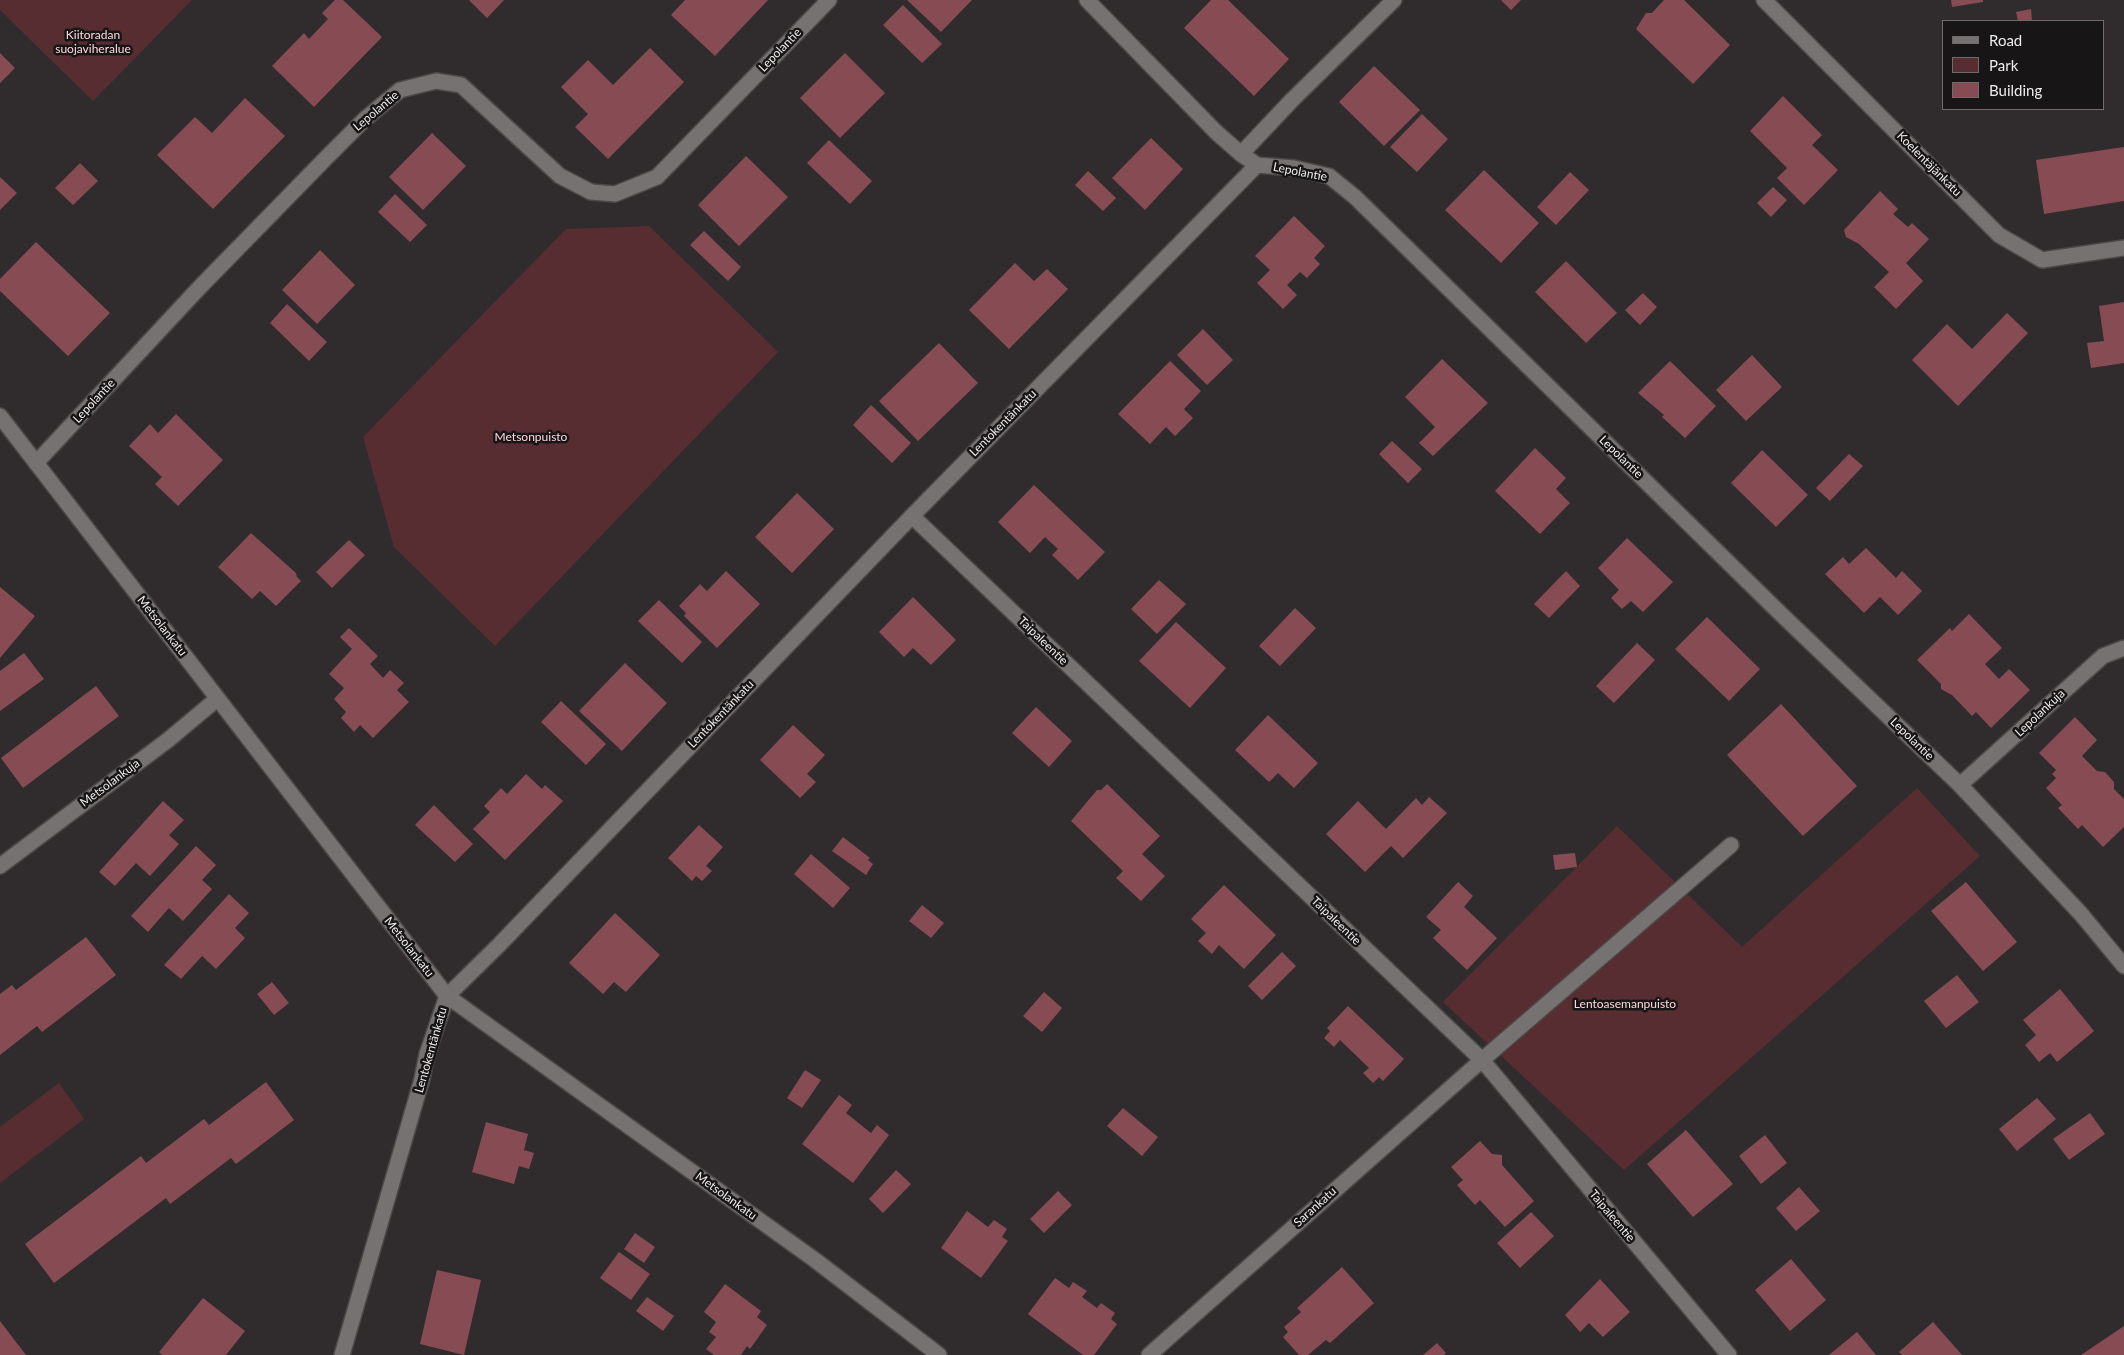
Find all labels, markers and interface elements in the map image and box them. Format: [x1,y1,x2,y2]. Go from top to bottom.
legend [1942,20,2104,110]
street label: Lepolantie [756,25,804,75]
park label: Kiitoradan suojaviheralue [55,28,131,56]
text: Road [1989,31,2022,49]
text: Park [1989,56,2018,74]
text: Building [1989,81,2042,99]
street label: Lepolantie [350,88,402,134]
street label: Koelentäjänkatu [1894,129,1964,199]
street label: Lepolantie [1272,160,1328,184]
street label: Lepolantie [70,376,118,426]
street label: Lentokentänkatu [967,387,1039,459]
park label: Metsonpuisto [495,430,567,444]
street label: Lepolantie [1596,433,1646,481]
street label: Metsolankatu [134,593,190,659]
street label: Taipaleentie [1015,614,1071,668]
street label: Lentokentänkatu [685,677,757,751]
street label: Lepolankuja [2012,686,2068,740]
street label: Lepolantie [1887,715,1937,763]
street label: Metsolankuja [77,756,143,810]
street label: Taipaleentie [1308,894,1364,948]
street label: Metsolankatu [381,914,437,980]
park label: Lentoasemanpuisto [1574,997,1676,1011]
street label: Lentokentänkatu [412,1006,450,1094]
street label: Metsolankatu [693,1169,759,1223]
street label: Sarankatu [1291,1184,1339,1230]
street label: Taipaleentie [1586,1187,1638,1245]

